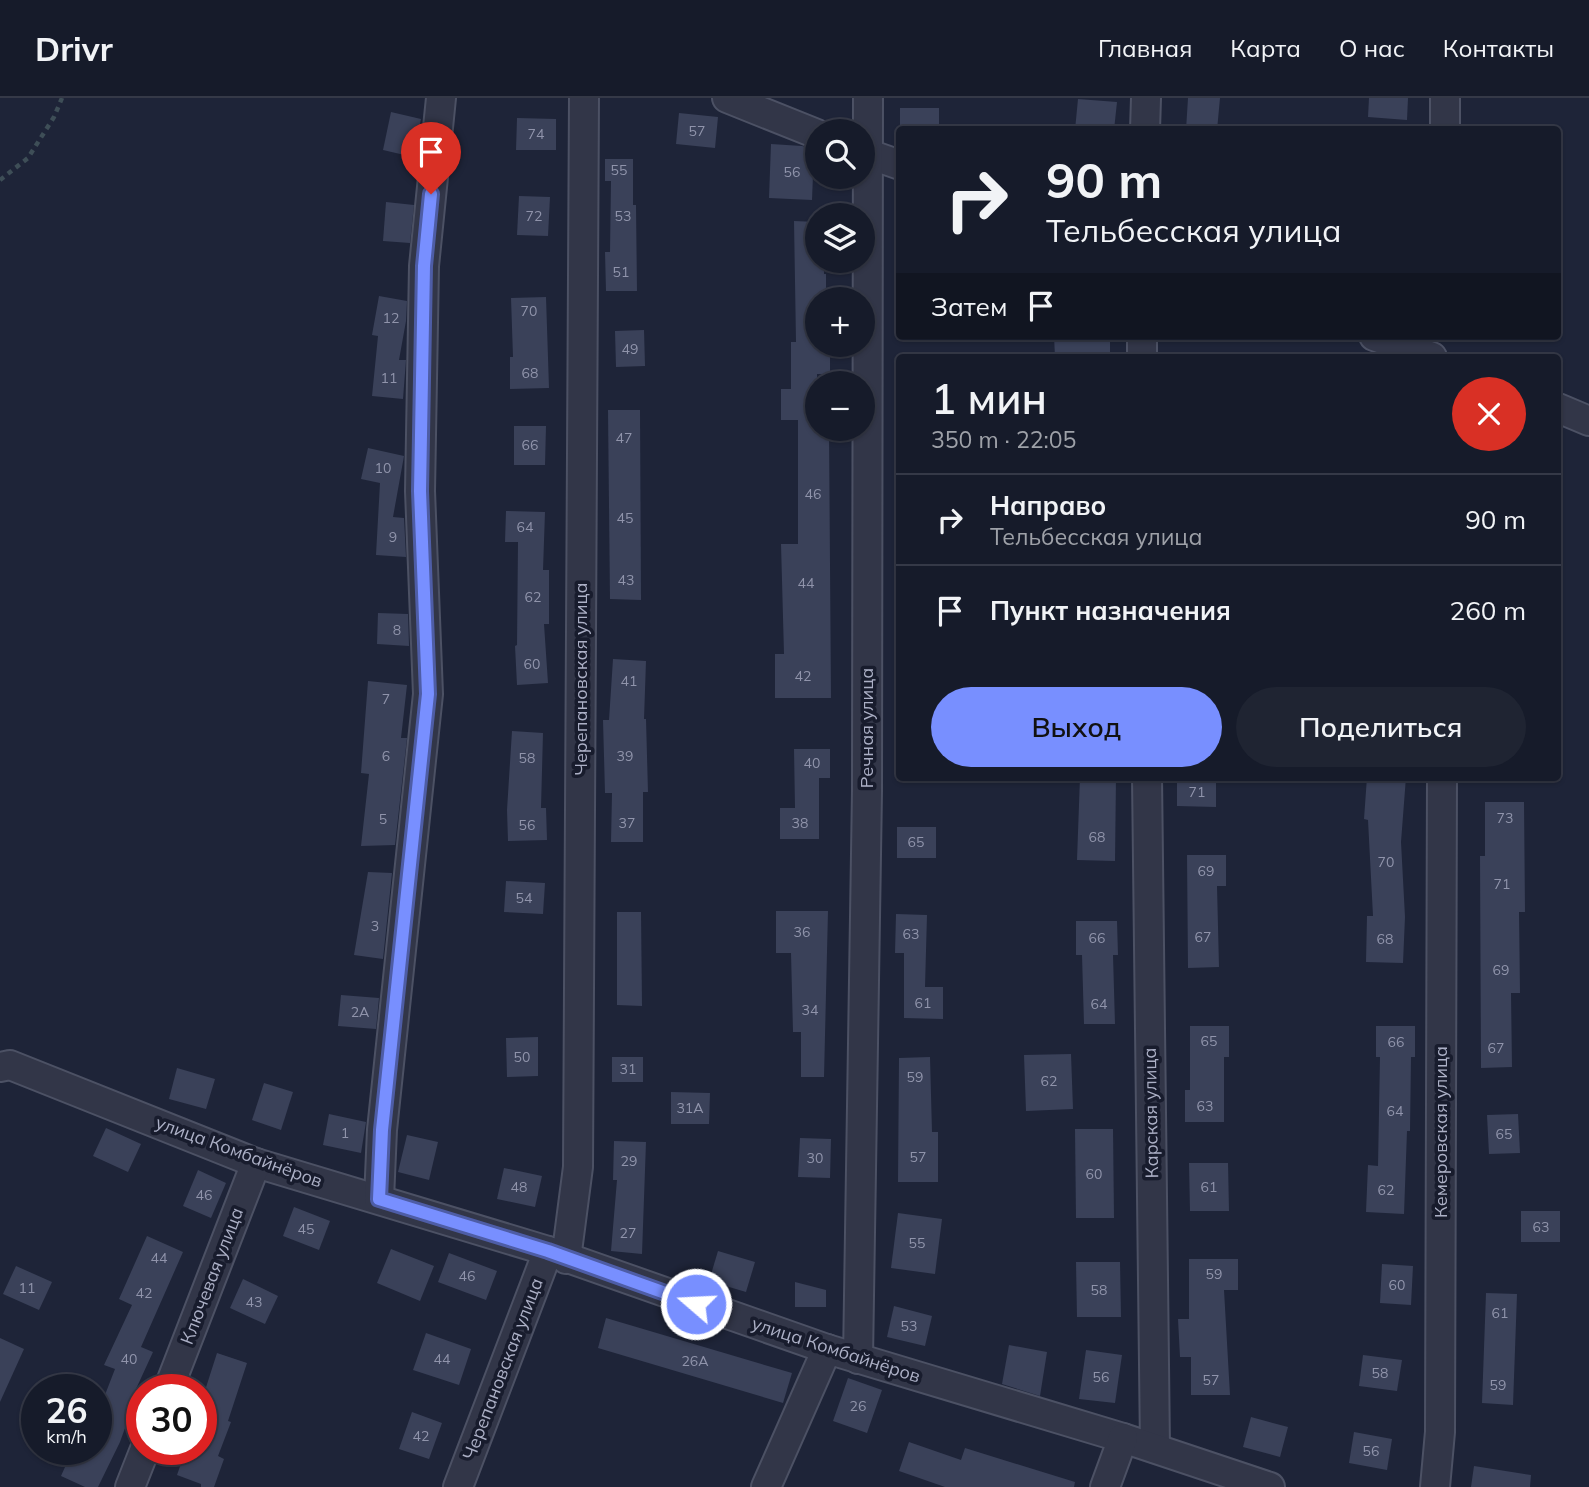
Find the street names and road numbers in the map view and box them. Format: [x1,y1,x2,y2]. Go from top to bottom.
street label: Черепановская улица [569,582,592,776]
street label: Речная улица [855,668,878,788]
street label: Кемеровская улица [1429,1046,1452,1218]
street label: Карская улица [1138,1048,1163,1178]
street label: улица Комбайнёров [153,1111,326,1192]
street label: Ключевая улица [175,1204,248,1348]
street label: Черепановская улица [457,1275,548,1463]
street label: улица Комбайнёров [749,1311,923,1388]

